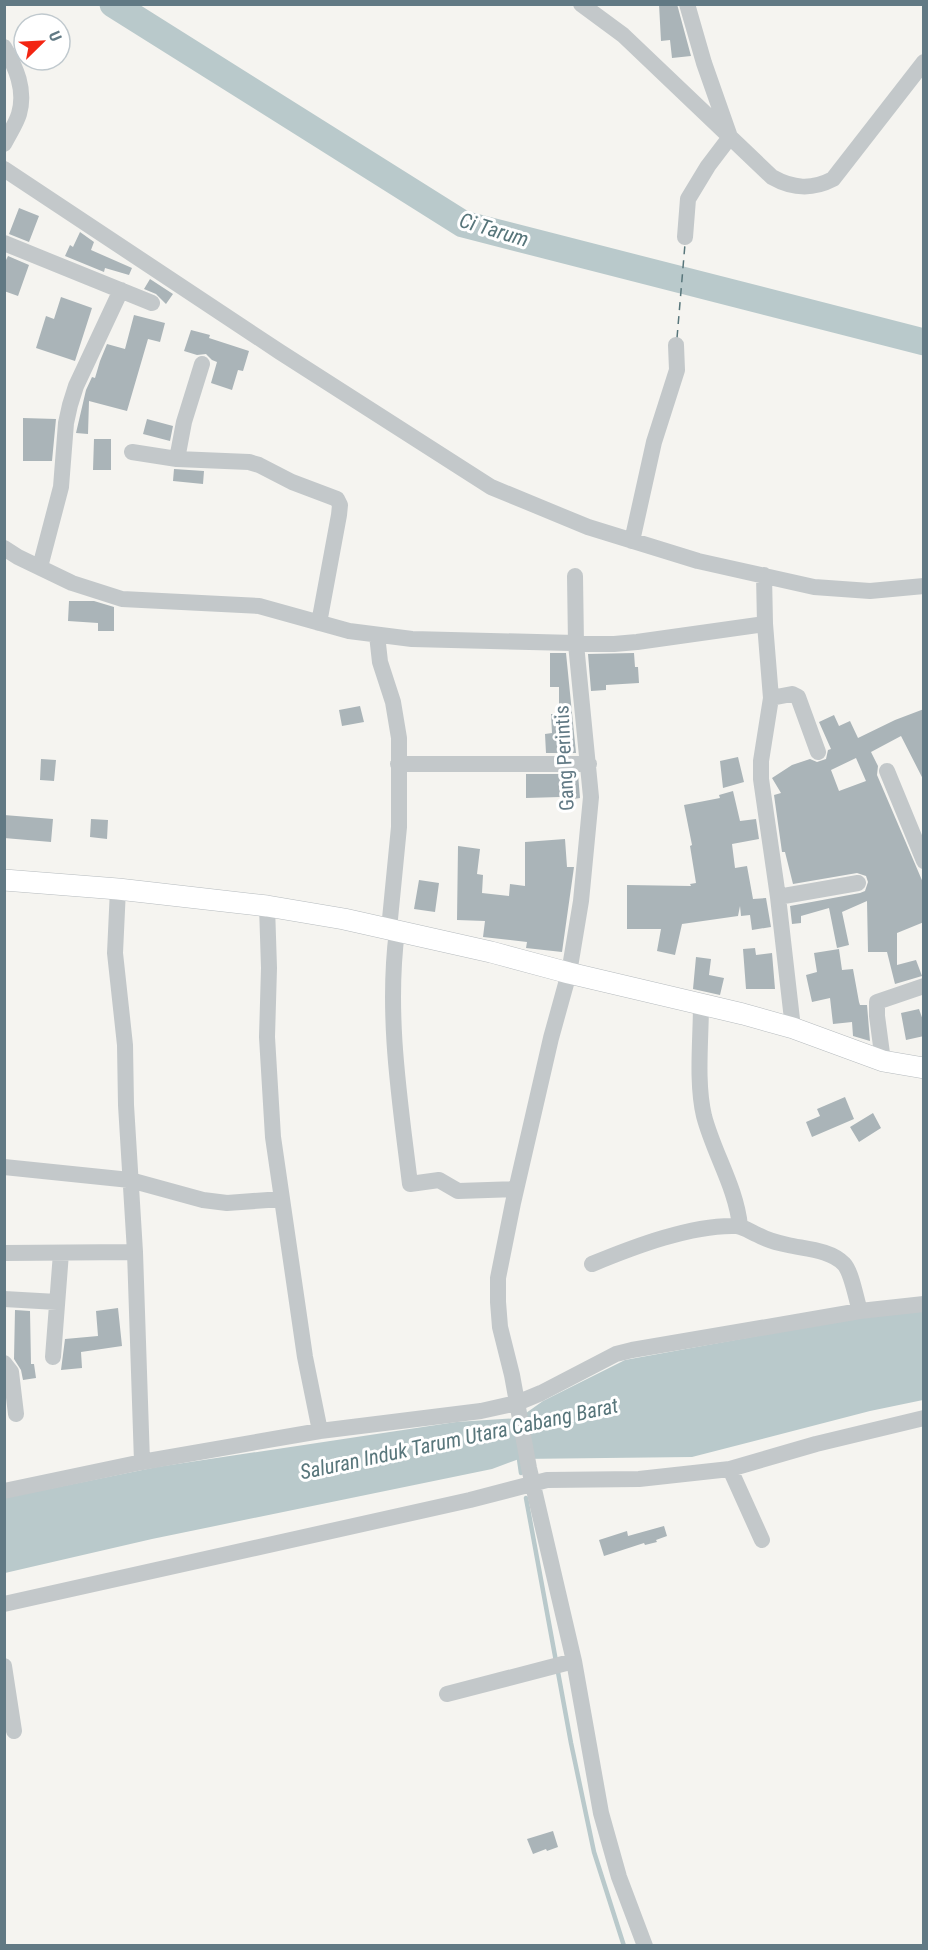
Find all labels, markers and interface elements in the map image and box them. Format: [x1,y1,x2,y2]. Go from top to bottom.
north arrow [12,12,72,72]
text: U [45,28,66,44]
water label: Ci Tarum [456,208,532,252]
street label: Gang Perintis [549,705,579,811]
water label: Saluran Induk Tarum Utara Cabang Barat [298,1393,621,1484]

